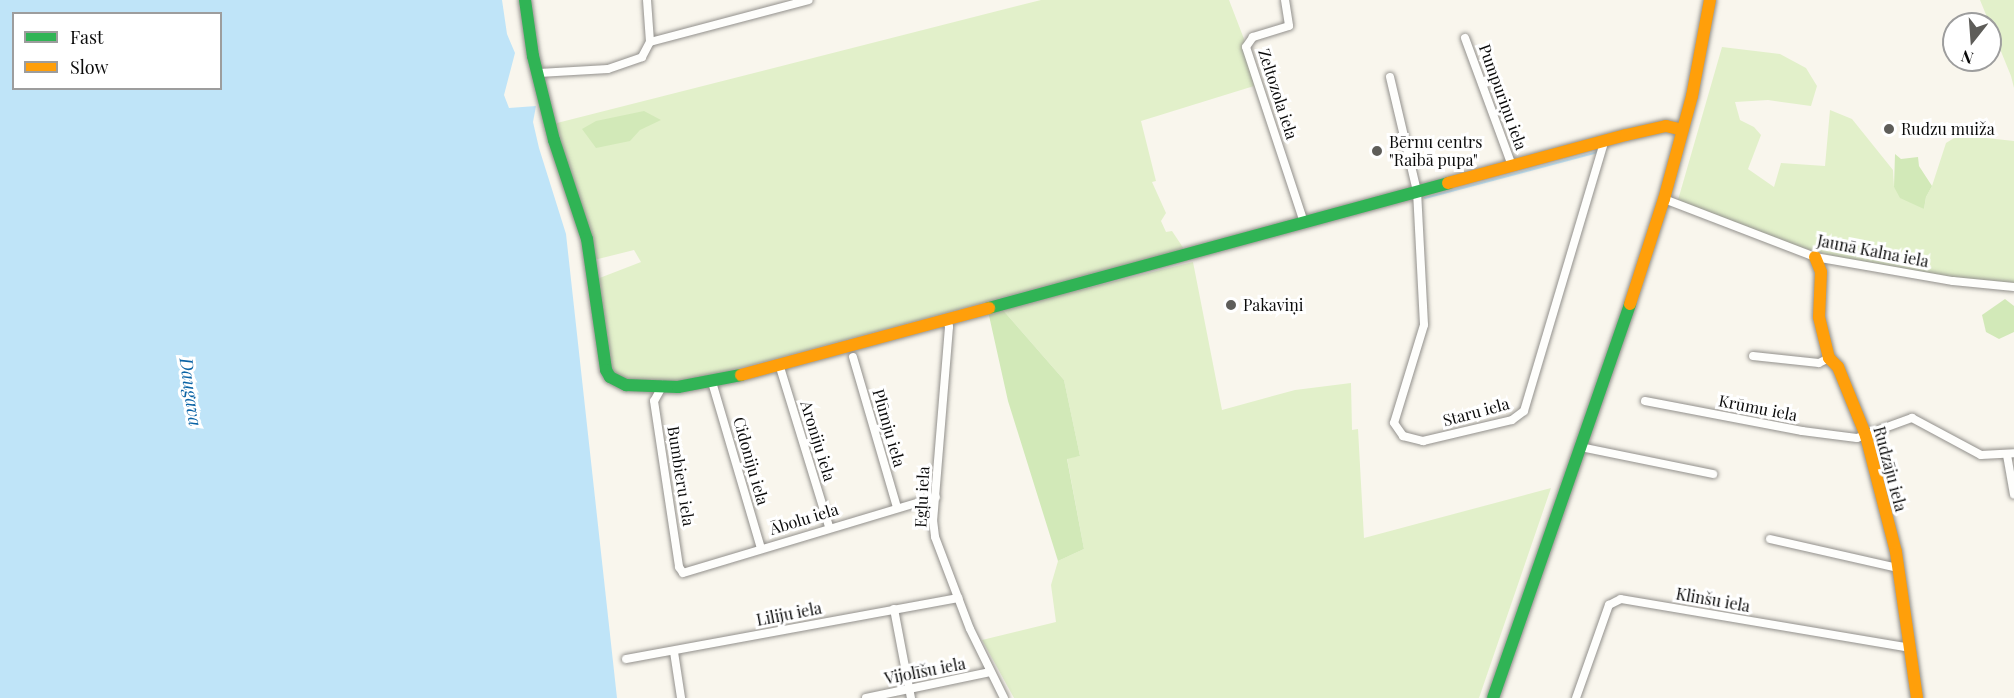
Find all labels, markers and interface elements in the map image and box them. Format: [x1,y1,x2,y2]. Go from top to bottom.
legend [12,12,222,90]
north arrow [1942,12,2002,72]
text: Fast [70,25,103,49]
street label: Pumpuriņu iela [1475,41,1531,153]
street label: Zeltozola iela [1254,46,1302,142]
text: N [1959,46,1976,70]
text: Slow [70,55,108,79]
place label: Rudzu muiža [1901,119,1995,139]
marker: Rudzu muiža [1882,122,1896,136]
place label: Bērnu centrs "Raibā pupa" [1389,132,1482,170]
marker: Bērnu centrs "Raibā pupa" [1370,144,1384,158]
street label: Jaunā Kalna iela [1815,231,1931,271]
place label: Pakaviņi [1243,295,1303,315]
marker: Pakaviņi [1224,298,1238,312]
water label: Daugava [175,356,207,428]
street label: Plūmju iela [869,387,909,469]
street label: Krūmu iela [1717,391,1799,425]
street label: Staru iela [1441,394,1511,430]
street label: Aroniju iela [797,399,839,483]
street label: Cidoniju iela [729,415,773,507]
street label: Rudzāju iela [1869,424,1911,514]
street label: Bumbieru iela [664,425,698,527]
street label: Egļu iela [911,466,933,528]
street label: Ābolu iela [767,499,841,539]
street label: Klinšu iela [1674,584,1752,616]
street label: Liliju iela [755,598,823,630]
street label: Vijolīšu iela [883,654,967,688]

